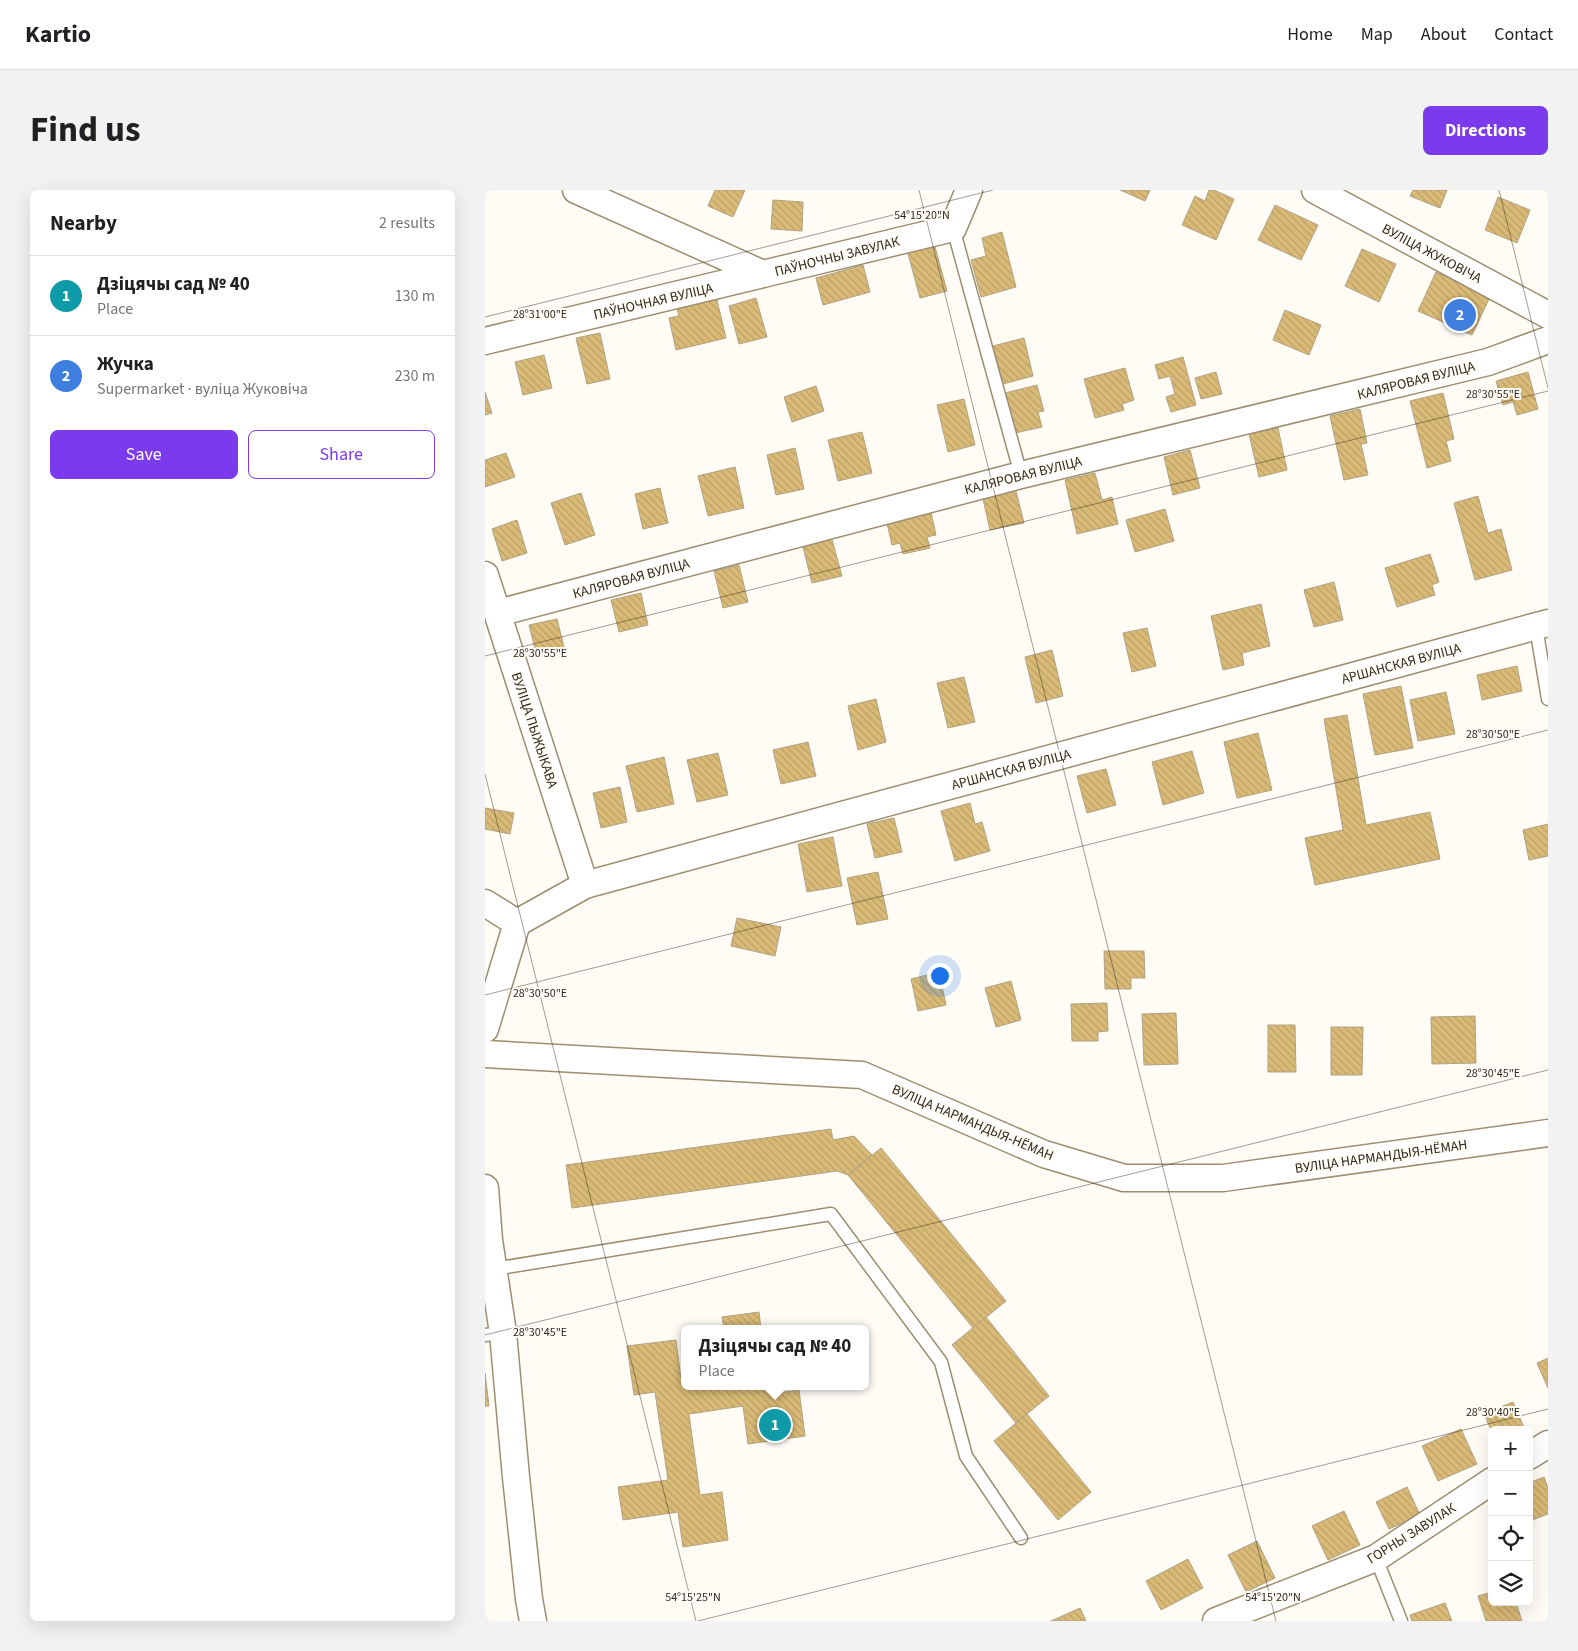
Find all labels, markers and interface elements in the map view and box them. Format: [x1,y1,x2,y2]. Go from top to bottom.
text: Kartio [25,17,91,52]
text: Home [1287,22,1333,47]
text: Map [1361,22,1393,47]
text: About [1421,22,1466,47]
text: Contact [1494,22,1553,47]
text: Find us [30,105,140,155]
button: Directions [1423,106,1548,155]
text: 54°15'20"N [894,207,950,224]
text: Nearby [50,208,117,238]
text: 2 results [379,212,435,234]
street label: ВУЛІЦА ЖУКОВІЧА [1378,219,1485,289]
street label: ПАЎНОЧНЫ ЗАВУЛАК [773,232,903,282]
text: Дзіцячы сад № 40 [97,271,250,298]
street label: ПАЎНОЧНАЯ ВУЛІЦА [592,278,715,325]
text: 1 [62,285,70,307]
text: 130 m [395,285,435,307]
pin: 2 [1444,296,1476,334]
text: Place [97,298,133,320]
text: 28°31'00"E [513,306,567,323]
text: Жучка [97,351,154,378]
street label: КАЛЯРОВАЯ ВУЛІЦА [1355,357,1477,405]
text: 2 [62,365,70,387]
text: 230 m [395,365,435,387]
text: Supermarket · вуліца Жуковіча [97,378,308,400]
text: 28°30'55"E [1466,386,1520,403]
button: Save [50,430,238,479]
button: Share [248,430,435,479]
street label: КАЛЯРОВАЯ ВУЛІЦА [962,452,1084,500]
street label: КАЛЯРОВАЯ ВУЛІЦА [570,554,692,604]
street label: АРШАНСКАЯ ВУЛІЦА [1339,638,1464,690]
text: 28°30'55"E [513,645,567,662]
street label: ВУЛІЦА ПЫЖЫКАВА [506,670,562,791]
text: 28°30'50"E [1466,726,1520,743]
street label: АРШАНСКАЯ ВУЛІЦА [949,744,1074,796]
your location [927,963,953,989]
text: 28°30'50"E [513,985,567,1002]
text: 28°30'45"E [1466,1065,1520,1082]
street label: ВУЛІЦА НАРМАНДЫЯ-НЁМАН [889,1080,1057,1166]
street label: ВУЛІЦА НАРМАНДЫЯ-НЁМАН [1294,1135,1469,1179]
text: 28°30'45"E [513,1324,567,1341]
popup [681,1325,869,1390]
text: Дзіцячы сад № 40 [699,1333,851,1360]
text: Place [699,1360,735,1382]
text: 28°30'40"E [1466,1404,1520,1421]
pin: 1 [759,1406,791,1444]
map controls [1488,1426,1533,1606]
button: + [1488,1426,1533,1471]
button: − [1488,1471,1533,1516]
street label: ГОРНЫ ЗАВУЛАК [1363,1498,1460,1569]
button: locate [1488,1516,1533,1561]
button: layers [1488,1561,1533,1606]
text: 54°15'25"N [665,1589,721,1606]
text: 54°15'20"N [1245,1589,1301,1606]

